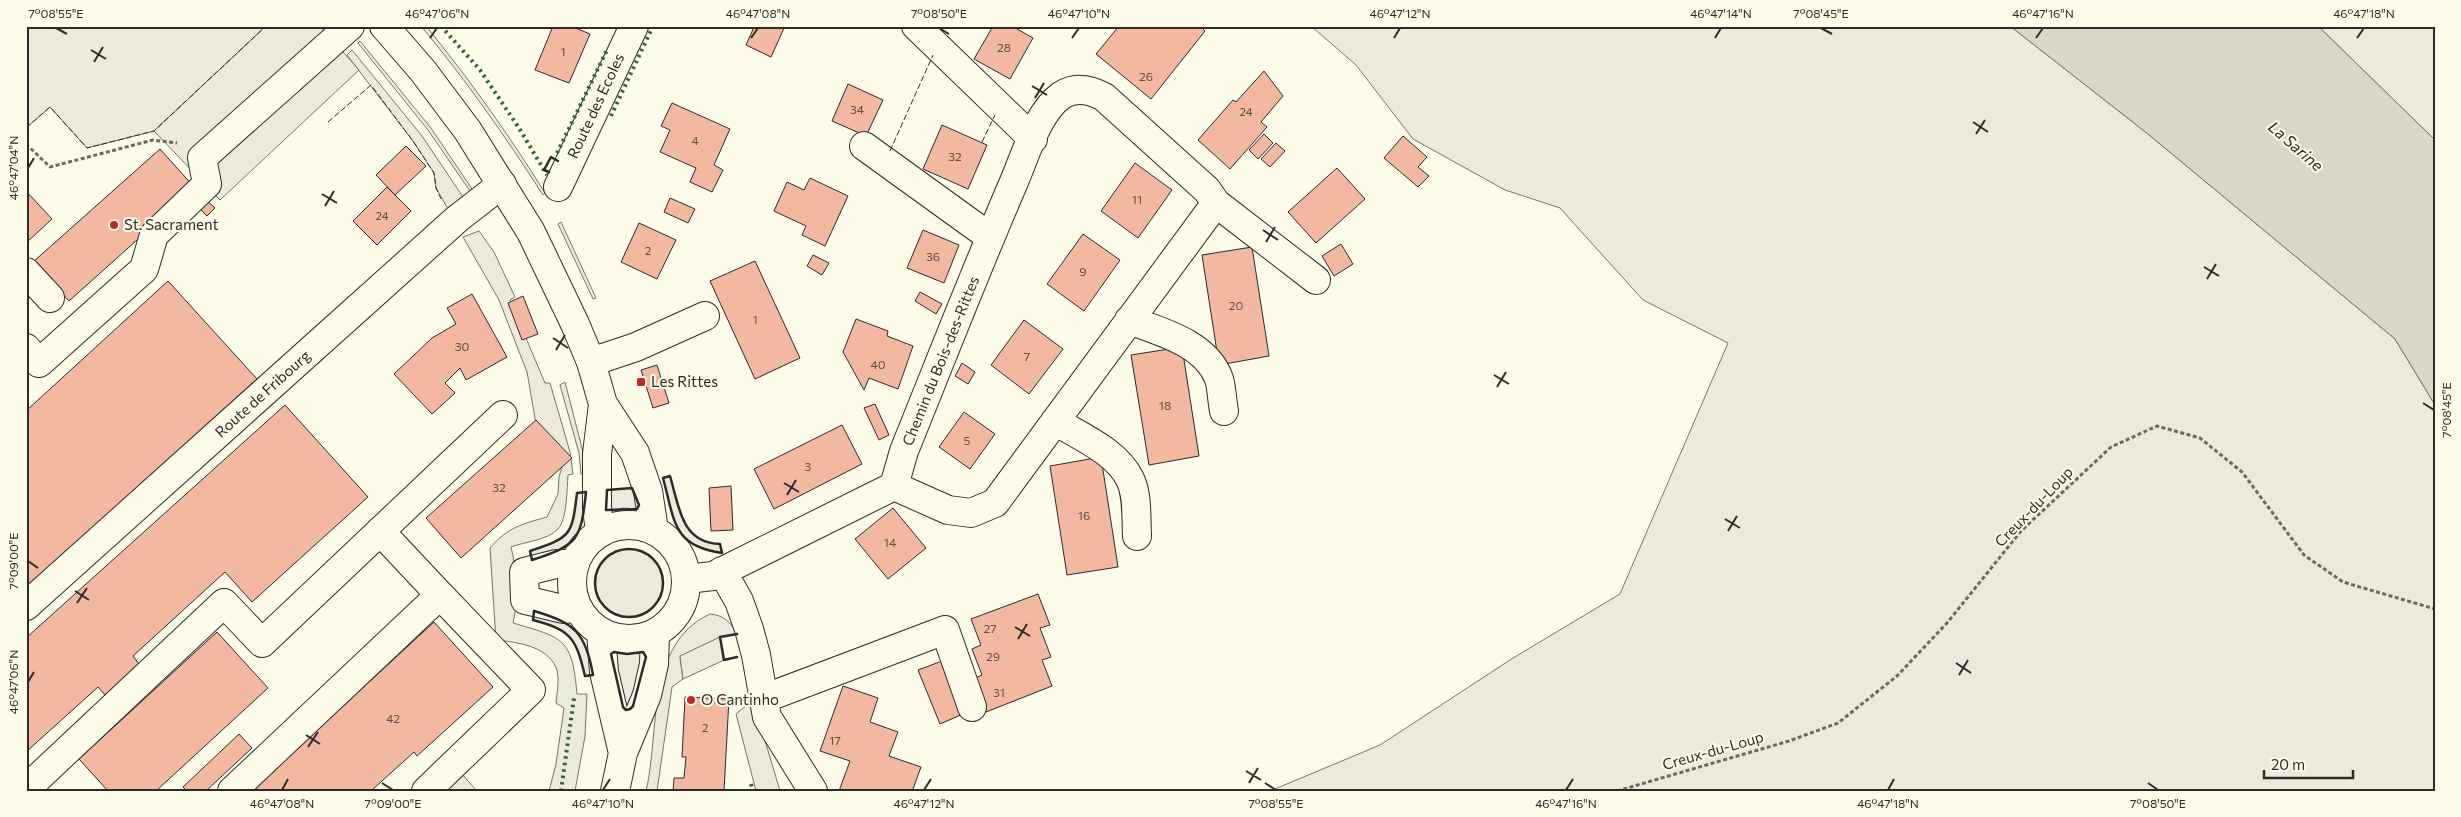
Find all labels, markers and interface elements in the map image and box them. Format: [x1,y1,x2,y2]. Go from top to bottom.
text: 7°08'55"E [29,6,83,20]
text: 46°47'06"N [405,6,469,20]
text: 46°47'08"N [726,6,790,20]
text: 7°08'50"E [911,6,967,20]
text: 46°47'10"N [1048,6,1110,20]
text: 46°47'12"N [1369,6,1431,20]
text: 46°47'14"N [1690,6,1752,20]
text: 7°08'45"E [1793,6,1849,20]
text: 46°47'16"N [2012,6,2074,20]
text: 46°47'18"N [2333,6,2395,20]
house number: 28 [997,40,1011,54]
house number: 1 [560,44,566,58]
street label: Route des Ecoles [563,50,627,161]
house number: 26 [1139,69,1153,83]
house number: 34 [850,102,864,116]
house number: 24 [1239,104,1253,118]
water label: La Sarine [2265,117,2328,175]
house number: 4 [691,133,699,147]
text: 46°47'04"N [6,136,20,200]
house number: 32 [948,149,962,163]
house number: 11 [1132,192,1142,206]
house number: 24 [375,208,389,222]
place label: St. Sacrament [124,215,219,233]
marker: St. Sacrament [108,219,120,231]
house number: 2 [645,243,652,257]
house number: 36 [926,249,940,263]
house number: 9 [1079,264,1087,278]
street label: Chemin du Bois-des-Rittes [898,273,982,448]
house number: 20 [1229,298,1243,312]
house number: 1 [752,312,758,326]
house number: 30 [455,339,470,353]
street label: Route de Fribourg [211,346,314,441]
house number: 7 [1024,349,1030,363]
house number: 40 [870,357,886,371]
place label: Les Rittes [651,372,718,390]
marker: Les Rittes [635,376,647,388]
text: 7°08'45"E [2439,382,2453,438]
house number: 18 [1159,398,1171,412]
house number: 5 [964,433,971,447]
house number: 3 [805,459,812,473]
street label: Creux-du-Loup [1991,462,2076,550]
house number: 32 [492,480,506,494]
house number: 16 [1078,508,1090,522]
text: 7°09'00"E [6,533,20,589]
house number: 14 [884,535,896,549]
house number: 27 [984,621,996,635]
house number: 29 [986,649,1000,663]
text: 46°47'06"N [6,650,20,714]
house number: 31 [993,685,1005,699]
place label: O Cantinho [701,690,779,708]
marker: O Cantinho [685,694,697,706]
house number: 42 [386,711,400,725]
house number: 2 [702,720,709,734]
street label: Creux-du-Loup [1660,727,1766,773]
house number: 17 [829,733,841,747]
scale bar [2264,747,2352,779]
text: 20 m [2271,755,2305,773]
text: 46°47'08"N [250,796,314,810]
text: 7°09'00"E [365,796,421,810]
text: 46°47'10"N [572,796,634,810]
text: 46°47'12"N [893,796,955,810]
text: 7°08'55"E [1249,796,1303,810]
text: 46°47'16"N [1535,796,1597,810]
text: 46°47'18"N [1857,796,1919,810]
text: 7°08'50"E [2130,796,2186,810]

